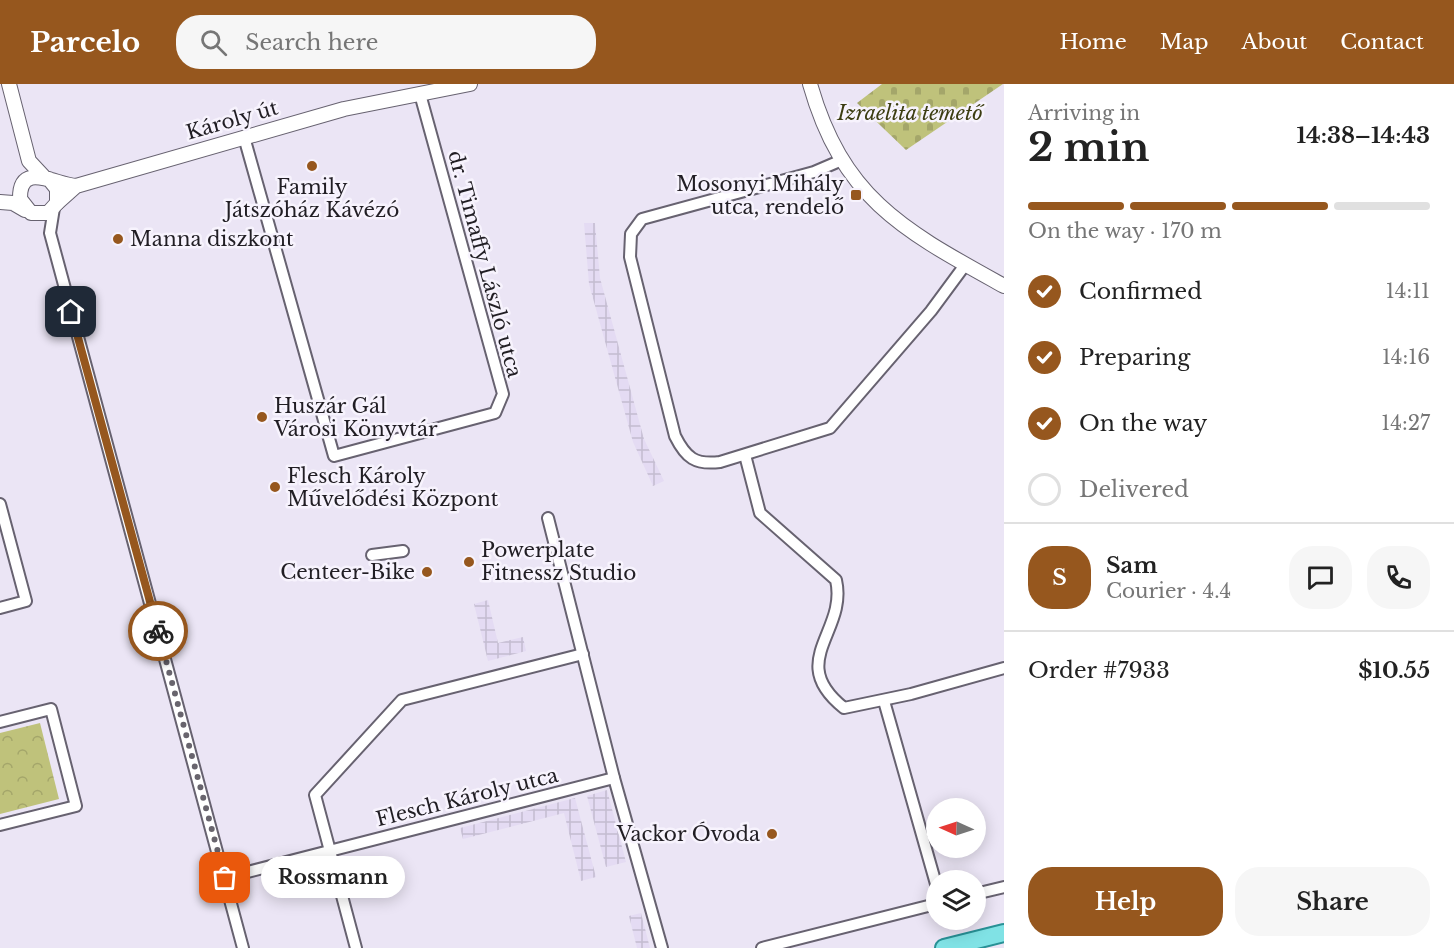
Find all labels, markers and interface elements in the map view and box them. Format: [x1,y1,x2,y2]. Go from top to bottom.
search box [176,15,596,69]
text: Parcelo [30,25,140,60]
icon: search [197,26,230,59]
text: Search here [245,29,378,56]
text: Home [1060,29,1127,55]
text: Map [1160,29,1208,55]
text: About [1241,29,1307,55]
text: Contact [1340,29,1424,55]
street label: Károly út [183,95,281,145]
park label: Izraelita temető [836,101,985,125]
text: Arriving in [1028,101,1140,125]
text: 14:38–14:43 [1296,122,1430,149]
text: 2 min [1028,123,1149,172]
street label: dr. Timaffy László utca [443,148,527,381]
marker: Family Játszóház Kávézó [305,159,319,173]
place label: Mosonyi Mihály utca, rendelő [676,172,844,219]
place label: Family Játszóház Kávézó [222,175,399,222]
marker: Mosonyi Mihály utca, rendelő [849,188,863,202]
text: On the way · 170 m [1028,219,1222,243]
place label: Manna diszkont [130,227,294,251]
marker: Manna diszkont [111,232,125,246]
icon: check [1028,275,1061,308]
text: Confirmed [1079,278,1202,305]
text: 14:11 [1386,279,1430,303]
pin [45,286,96,337]
icon: home [54,295,87,328]
icon: check [1028,341,1061,374]
text: Preparing [1079,344,1190,371]
text: 14:16 [1382,345,1430,369]
place label: Huszár Gál Városi Könyvtár [273,394,438,441]
icon: check [1028,407,1061,440]
marker: Huszár Gál Városi Könyvtár [255,410,269,424]
text: On the way [1079,410,1207,437]
text: 14:27 [1381,411,1430,435]
place label: Flesch Károly Művelődési Központ [287,464,499,511]
text: Delivered [1079,476,1189,503]
marker: Flesch Károly Művelődési Központ [268,480,282,494]
place label: Powerplate Fitnessz Studio [481,538,636,585]
button: chat [1289,546,1352,609]
button: phone [1367,546,1430,609]
text: Sam [1106,552,1158,579]
marker: Powerplate Fitnessz Studio [462,555,476,569]
place label: Centeer-Bike [280,560,415,584]
text: S [1052,564,1067,591]
marker: Centeer-Bike [420,565,434,579]
text: Courier · 4.4 [1106,579,1231,603]
courier [128,601,188,661]
icon: bike [142,615,175,648]
text: Order #7933 [1028,657,1170,684]
text: $10.55 [1358,657,1430,684]
street label: Flesch Károly utca [373,763,561,831]
north arrow [926,798,986,858]
map controls [926,798,986,930]
place label: Vackor Óvoda [616,821,761,846]
marker: Vackor Óvoda [765,827,779,841]
pin [199,852,250,903]
callout: Rossmann [261,857,405,899]
icon: bag [208,861,241,894]
text: Rossmann [278,865,388,889]
button: Help [1028,867,1223,936]
button: Share [1235,867,1430,936]
button: layers [926,870,986,930]

